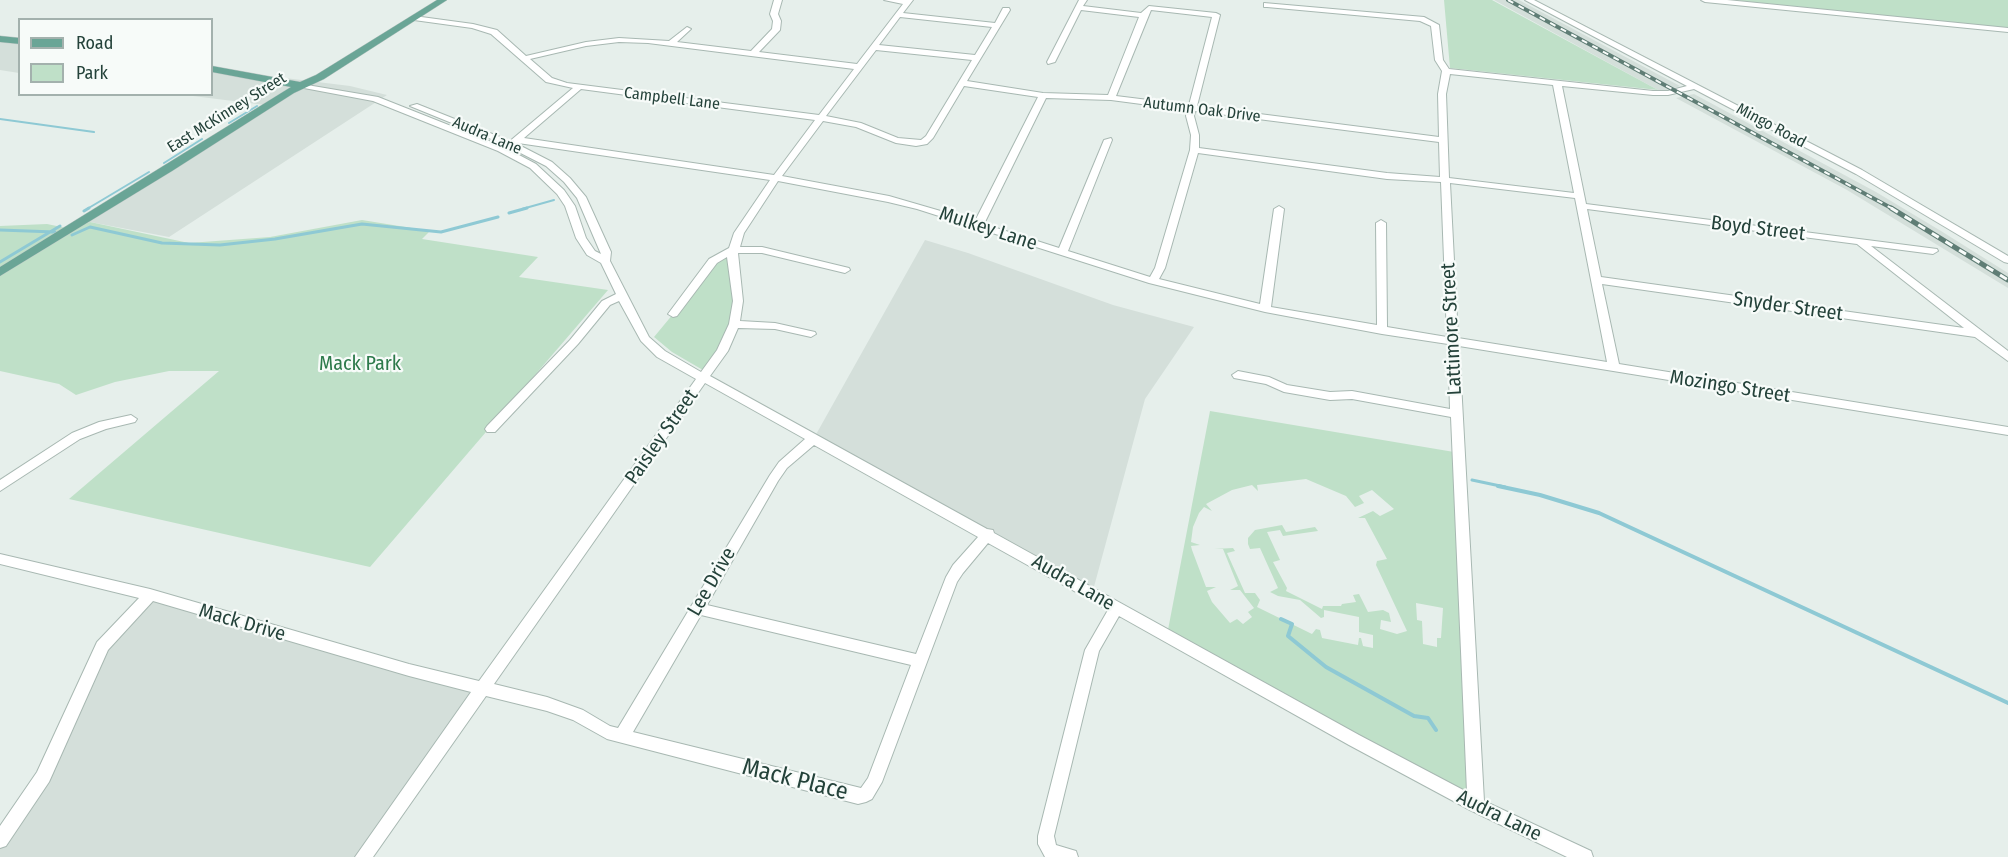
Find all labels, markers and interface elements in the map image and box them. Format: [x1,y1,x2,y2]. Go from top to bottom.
legend [18,18,213,96]
text: Road [76,32,113,54]
text: Park [76,62,108,84]
street label: East McKinney Street [164,69,290,157]
street label: Campbell Lane [623,84,721,114]
street label: Autumn Oak Drive [1142,93,1262,127]
street label: Mingo Road [1733,100,1809,152]
street label: Audra Lane [450,113,524,159]
street label: Mulkey Lane [936,202,1040,256]
street label: Boyd Street [1709,211,1807,247]
street label: Lattimore Street [1437,262,1467,396]
street label: Snyder Street [1732,287,1844,327]
park label: Mack Park [319,352,401,376]
street label: Mozingo Street [1668,366,1792,408]
street label: Paisley Street [620,385,704,489]
street label: Lee Drive [683,543,741,621]
street label: Audra Lane [1027,550,1119,616]
street label: Mack Drive [196,599,288,647]
street label: Mack Place [739,753,851,807]
street label: Audra Lane [1453,785,1545,847]

